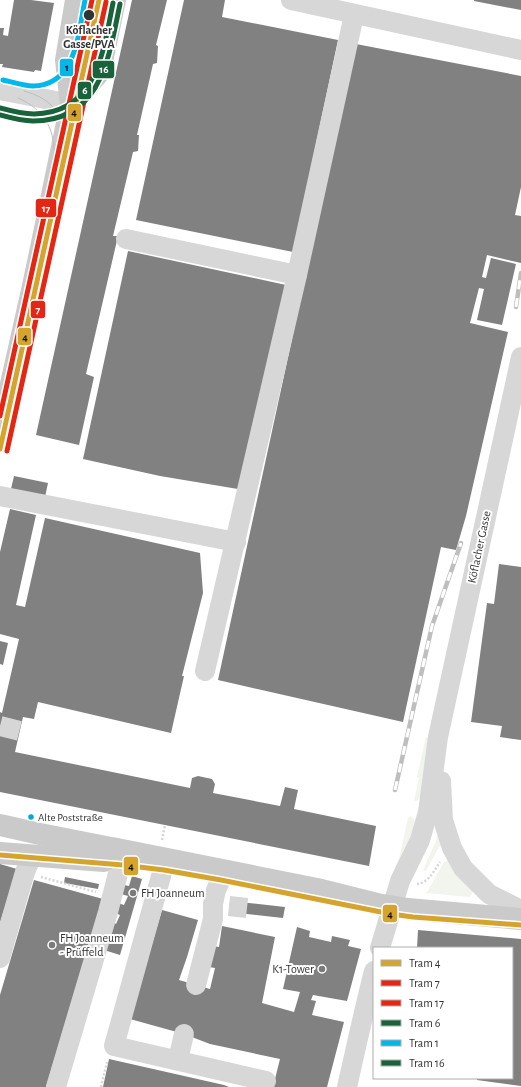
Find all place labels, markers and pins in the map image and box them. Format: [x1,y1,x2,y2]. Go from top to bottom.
marker: Köflacher Gasse/PVA [82,8,96,22]
place label: Köflacher Gasse/PVA [63,24,116,50]
marker: Alte Poststraße [26,812,36,822]
place label: Alte Poststraße [38,812,103,823]
place label: FH Joanneum [141,887,205,899]
marker: FH Joanneum [128,888,138,898]
place label: FH Joanneum - Prüffeld [60,932,124,958]
marker: FH Joanneum - Prüffeld [47,940,57,950]
place label: K1-Tower [272,963,314,975]
marker: K1-Tower [317,964,327,974]

